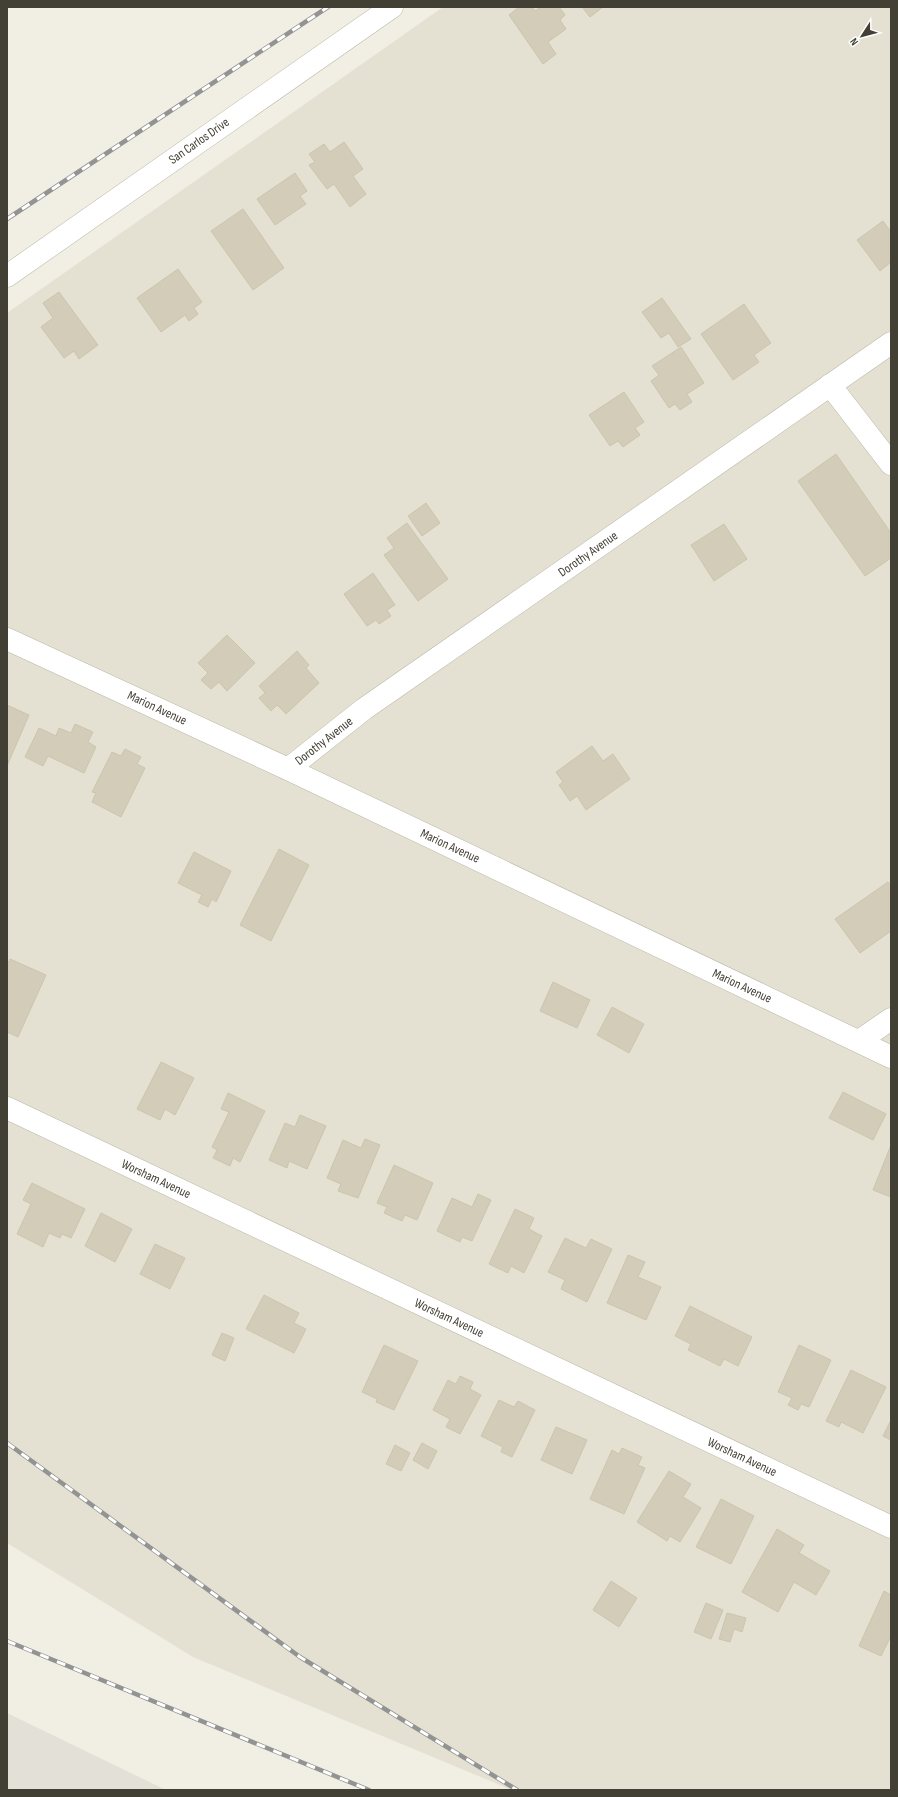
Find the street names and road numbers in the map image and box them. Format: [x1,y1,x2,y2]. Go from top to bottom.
street label: San Carlos Drive [166,114,232,168]
street label: Dorothy Avenue [555,528,621,580]
street label: Marion Avenue [125,687,189,729]
street label: Dorothy Avenue [292,713,356,769]
street label: Marion Avenue [418,825,482,867]
street label: Marion Avenue [710,965,774,1007]
street label: Worsham Avenue [119,1156,193,1202]
street label: Worsham Avenue [412,1295,486,1341]
street label: Worsham Avenue [705,1434,779,1480]

